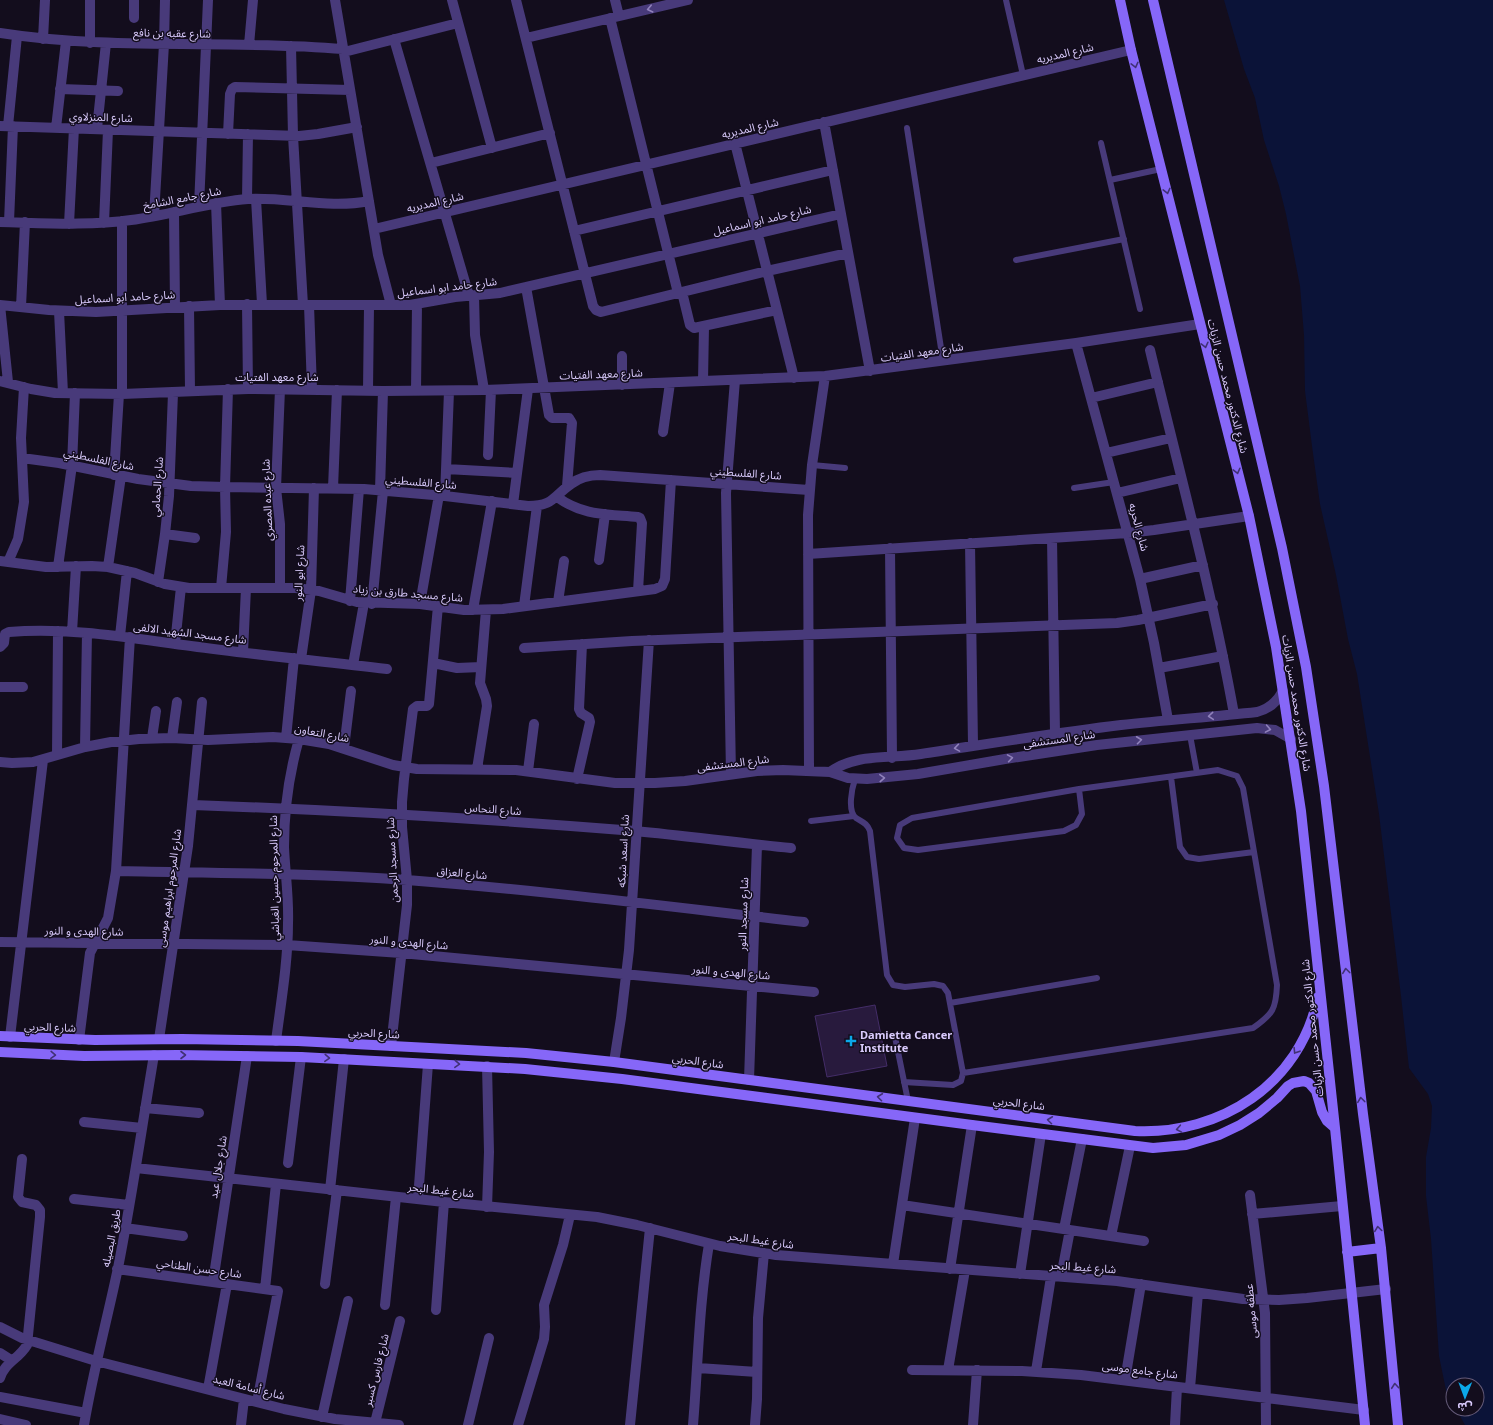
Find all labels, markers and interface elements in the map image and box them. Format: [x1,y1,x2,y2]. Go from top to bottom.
one-way arrow [647,4,654,13]
street label: شارع عقبه بن نافع [133,24,212,42]
street label: شارع المديريه [1035,39,1095,67]
one-way arrow [1130,62,1139,69]
street label: شارع المنزلاوي [69,108,133,128]
street label: شارع المديريه [720,114,780,142]
street label: شارع جامع الشامخ [141,183,223,213]
street label: شارع المديريه [405,188,465,216]
one-way arrow [1162,188,1171,195]
street label: شارع حامد ابو اسماعيل [711,201,813,239]
street label: شارع حامد ابو اسماعيل [396,273,498,301]
street label: شارع حامد ابو اسماعيل [74,286,176,308]
street label: شارع الدكتور محمد حسن الزيات [1204,317,1253,455]
street label: شارع معهد الفتيات [880,338,965,366]
one-way arrow [1201,341,1209,348]
street label: شارع معهد الفتيات [559,365,643,383]
street label: شارع معهد الفتيات [235,369,319,385]
street label: شارع الفلسطيني [62,444,136,476]
street label: شارع الحمامي [147,456,169,518]
street label: شارع عبده المصري [258,458,278,541]
street label: شارع الفلسطيني [710,463,783,485]
one-way arrow [1233,467,1241,474]
street label: شارع الفلسطيني [384,471,458,495]
street label: شارع الحريه [1125,501,1153,553]
street label: شارع ابو النور [289,544,308,603]
street label: شارع مسجد طارق بن زياد [352,580,464,606]
street label: شارع مسجد الشهيد الالفى [133,618,248,648]
street label: شارع الدكتور محمد حسن الزيات [1278,634,1316,773]
one-way arrow [1208,712,1214,721]
street label: شارع التعاون [293,720,351,746]
one-way arrow [1265,724,1271,733]
street label: شارع المستشفى [1022,726,1096,752]
one-way arrow [1136,736,1142,745]
one-way arrow [954,743,960,752]
street label: شارع المستشفى [696,751,770,775]
one-way arrow [1007,754,1013,763]
one-way arrow [879,774,885,782]
street label: شارع النحاس [464,799,522,819]
street label: شارع اسعد شبكه [613,814,633,888]
street label: شارع المرحوم حسين الغباشي [265,815,285,941]
street label: شارع مسجد الرحمن [382,817,402,903]
street label: شارع المرحوم ابراهيم موسى [153,827,186,948]
street label: شارع العزاق [436,863,488,883]
street label: شارع مسجد النور [734,877,752,952]
street label: شارع الهدى و النور [44,922,124,940]
street label: شارع الهدى و النور [368,931,449,953]
street label: شارع الدكتور محمد حسن الزيات [1297,958,1327,1097]
street label: شارع الهدى و النور [690,961,771,983]
one-way arrow [1342,968,1351,974]
street label: شارع الحربي [24,1018,77,1037]
street label: شارع الحربي [348,1024,401,1044]
place label: Damietta Cancer Institute [860,1027,952,1055]
marker: Damietta Cancer Institute [845,1035,857,1047]
one-way arrow [1293,1047,1300,1054]
street label: شارع الحربي [671,1049,725,1074]
one-way arrow [50,1051,56,1059]
one-way arrow [180,1051,186,1059]
one-way arrow [324,1054,330,1063]
one-way arrow [454,1060,460,1069]
street label: شارع الحربي [992,1092,1046,1116]
one-way arrow [877,1093,883,1102]
one-way arrow [1357,1097,1366,1103]
one-way arrow [1047,1115,1053,1124]
one-way arrow [1176,1124,1182,1133]
street label: شارع جلال عيد [205,1134,231,1200]
street label: شارع غيط البحر [406,1178,475,1201]
street label: طريق البصيله [98,1208,124,1268]
one-way arrow [1374,1226,1383,1232]
street label: شارع غيط البحر [726,1227,795,1253]
street label: شارع حسن الطناحي [155,1254,243,1283]
street label: شارع غيط البحر [1048,1257,1117,1277]
street label: عطفه موسى [1241,1283,1260,1339]
street label: شارع فارس كسبر [359,1332,393,1409]
street label: شارع جامع موسى [1101,1357,1179,1383]
street label: شارع أسامة العبد [211,1370,287,1404]
north arrow [1445,1377,1485,1417]
one-way arrow [1390,1383,1399,1389]
text: ش [1457,1400,1472,1415]

